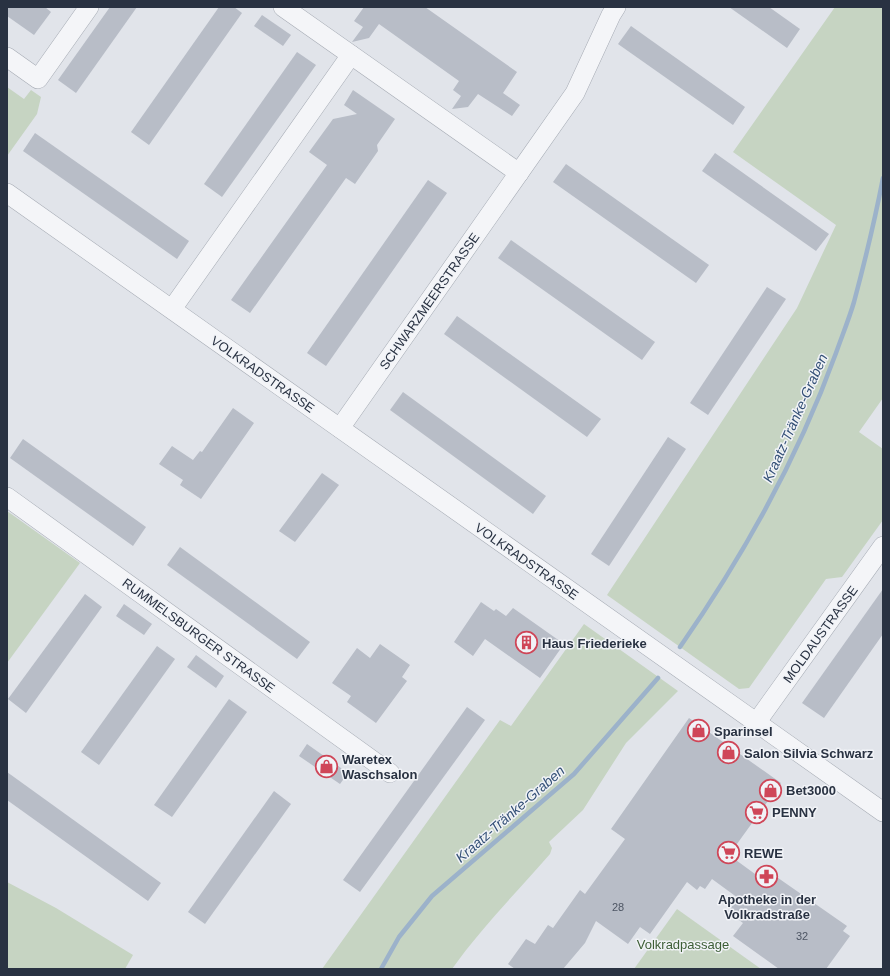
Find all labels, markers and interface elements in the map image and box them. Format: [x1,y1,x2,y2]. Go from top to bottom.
street label: SCHWARZMEERSTRASSE [376,230,483,373]
street label: VOLKRADSTRASSE [208,333,318,416]
water label: Kraatz-Tränke-Graben [759,351,831,485]
street label: VOLKRADSTRASSE [472,520,582,603]
street label: RUMMELSBURGER STRASSE [119,575,278,696]
street label: MOLDAUSTRASSE [780,583,861,686]
building icon: Haus Friederieke [513,630,539,656]
place label: Haus Friederieke [542,636,647,651]
shop icon: Sparinsel [685,718,711,744]
place label: Sparinsel [714,724,773,739]
shop icon: Salon Silvia Schwarz [715,740,741,766]
place label: Salon Silvia Schwarz [744,746,874,761]
place label: Waretex Waschsalon [342,752,417,782]
shop icon: Waretex Waschsalon [313,753,339,779]
water label: Kraatz-Tränke-Graben [452,762,568,866]
shop icon: Bet3000 [758,777,784,803]
place label: Bet3000 [786,783,836,798]
supermarket icon: PENNY [744,799,770,825]
place label: PENNY [772,805,817,820]
supermarket icon: REWE [715,840,741,866]
place label: REWE [744,846,783,861]
pharmacy icon: Apotheke in der Volkradstraße [754,864,780,890]
place label: Apotheke in der Volkradstraße [718,892,816,922]
house number: 28 [612,901,624,913]
house number: 32 [796,930,808,942]
park label: Volkradpassage [637,937,729,952]

